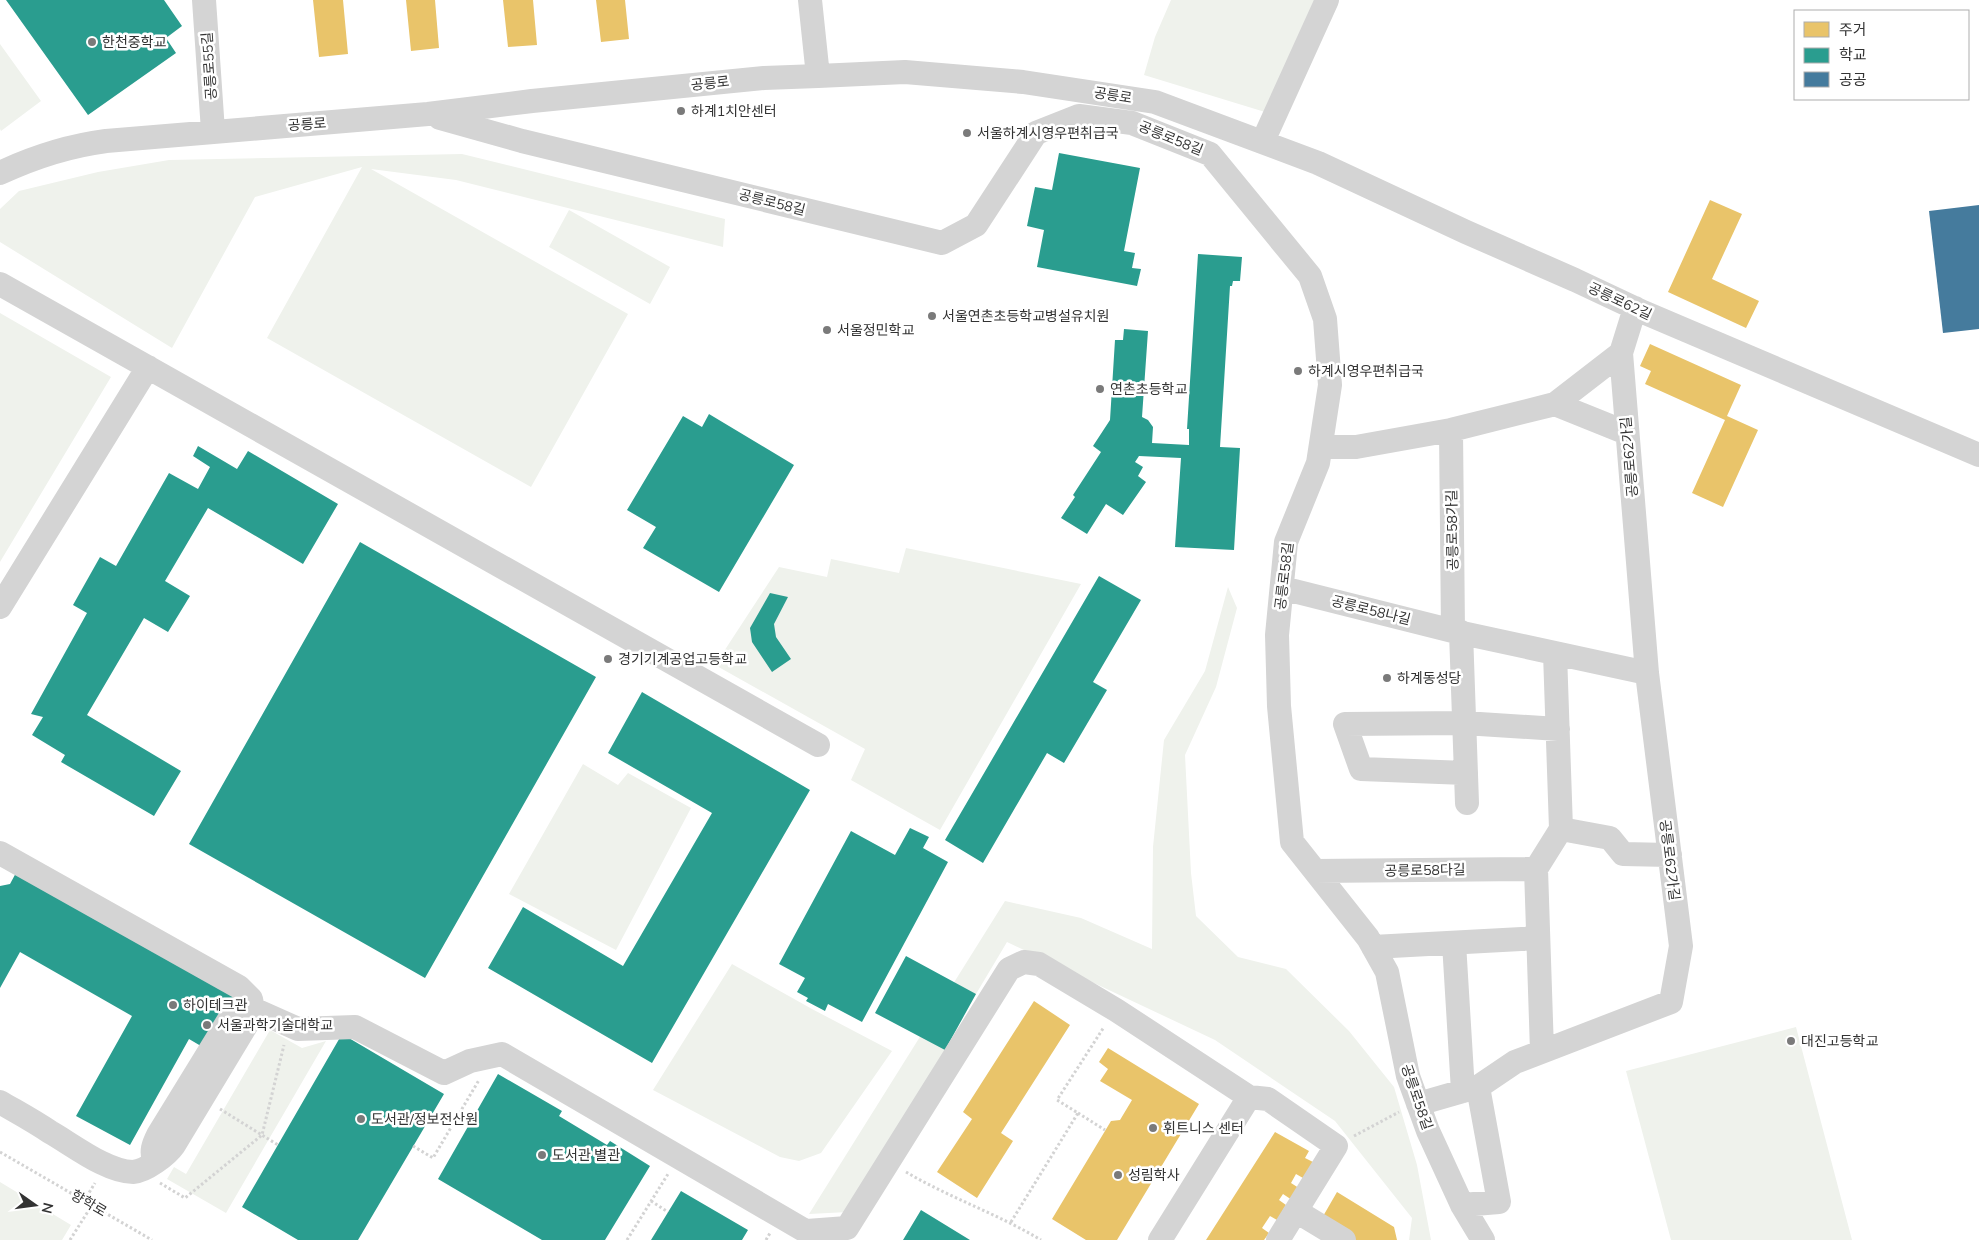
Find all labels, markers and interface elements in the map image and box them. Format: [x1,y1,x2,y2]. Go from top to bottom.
legend [1794,10,1969,100]
text: 주거 [1839,20,1867,39]
street label: 공릉로55길 [198,31,220,101]
place label: 한천중학교 [102,33,167,51]
marker: 한천중학교 [86,36,98,48]
text: 학교 [1839,45,1867,64]
text: 공공 [1839,70,1867,89]
street label: 공릉로 [690,72,730,94]
street label: 공릉로 [1093,83,1134,107]
place label: 하계1치안센터 [691,102,777,120]
marker: 하계1치안센터 [675,105,687,117]
street label: 공릉로 [287,114,327,134]
street label: 공릉로58길 [1136,117,1206,159]
place label: 서울하계시영우편취급국 [977,124,1119,142]
marker: 서울하계시영우편취급국 [961,127,973,139]
street label: 공릉로58길 [737,185,807,219]
street label: 공릉로62길 [1585,278,1655,324]
place label: 서울연촌초등학교병설유치원 [942,307,1109,325]
marker: 서울연촌초등학교병설유치원 [926,310,938,322]
place label: 서울정민학교 [837,321,914,339]
marker: 서울정민학교 [821,324,833,336]
place label: 하계시영우편취급국 [1308,362,1424,380]
marker: 하계시영우편취급국 [1292,365,1304,377]
place label: 연촌초등학교 [1110,380,1187,398]
marker: 연촌초등학교 [1094,383,1106,395]
street label: 공릉로62가길 [1616,416,1642,498]
street label: 공릉로58가길 [1442,489,1462,571]
street label: 공릉로58길 [1271,541,1297,611]
street label: 공릉로58나길 [1329,591,1413,629]
place label: 경기기계공업고등학교 [618,650,747,668]
marker: 경기기계공업고등학교 [602,653,614,665]
place label: 하계동성당 [1397,669,1462,687]
marker: 하계동성당 [1381,672,1393,684]
street label: 공릉로62가길 [1656,819,1684,901]
street label: 공릉로58다길 [1384,860,1466,880]
place label: 하이테크관 [183,996,248,1014]
marker: 하이테크관 [167,999,179,1011]
place label: 서울과학기술대학교 [217,1016,333,1034]
marker: 서울과학기술대학교 [201,1019,213,1031]
place label: 대진고등학교 [1801,1032,1878,1050]
marker: 대진고등학교 [1785,1035,1797,1047]
street label: 공릉로58길 [1397,1062,1437,1132]
place label: 도서관/정보전산원 [371,1110,478,1128]
marker: 도서관/정보전산원 [355,1113,367,1125]
place label: 휘트니스 센터 [1163,1119,1244,1137]
marker: 휘트니스 센터 [1147,1122,1159,1134]
place label: 도서관 별관 [552,1146,620,1164]
marker: 도서관 별관 [536,1149,548,1161]
place label: 성림학사 [1128,1166,1180,1184]
marker: 성림학사 [1112,1169,1124,1181]
north arrow [10,1180,60,1230]
street label: 향학로 [68,1186,110,1221]
text: N [38,1201,58,1215]

